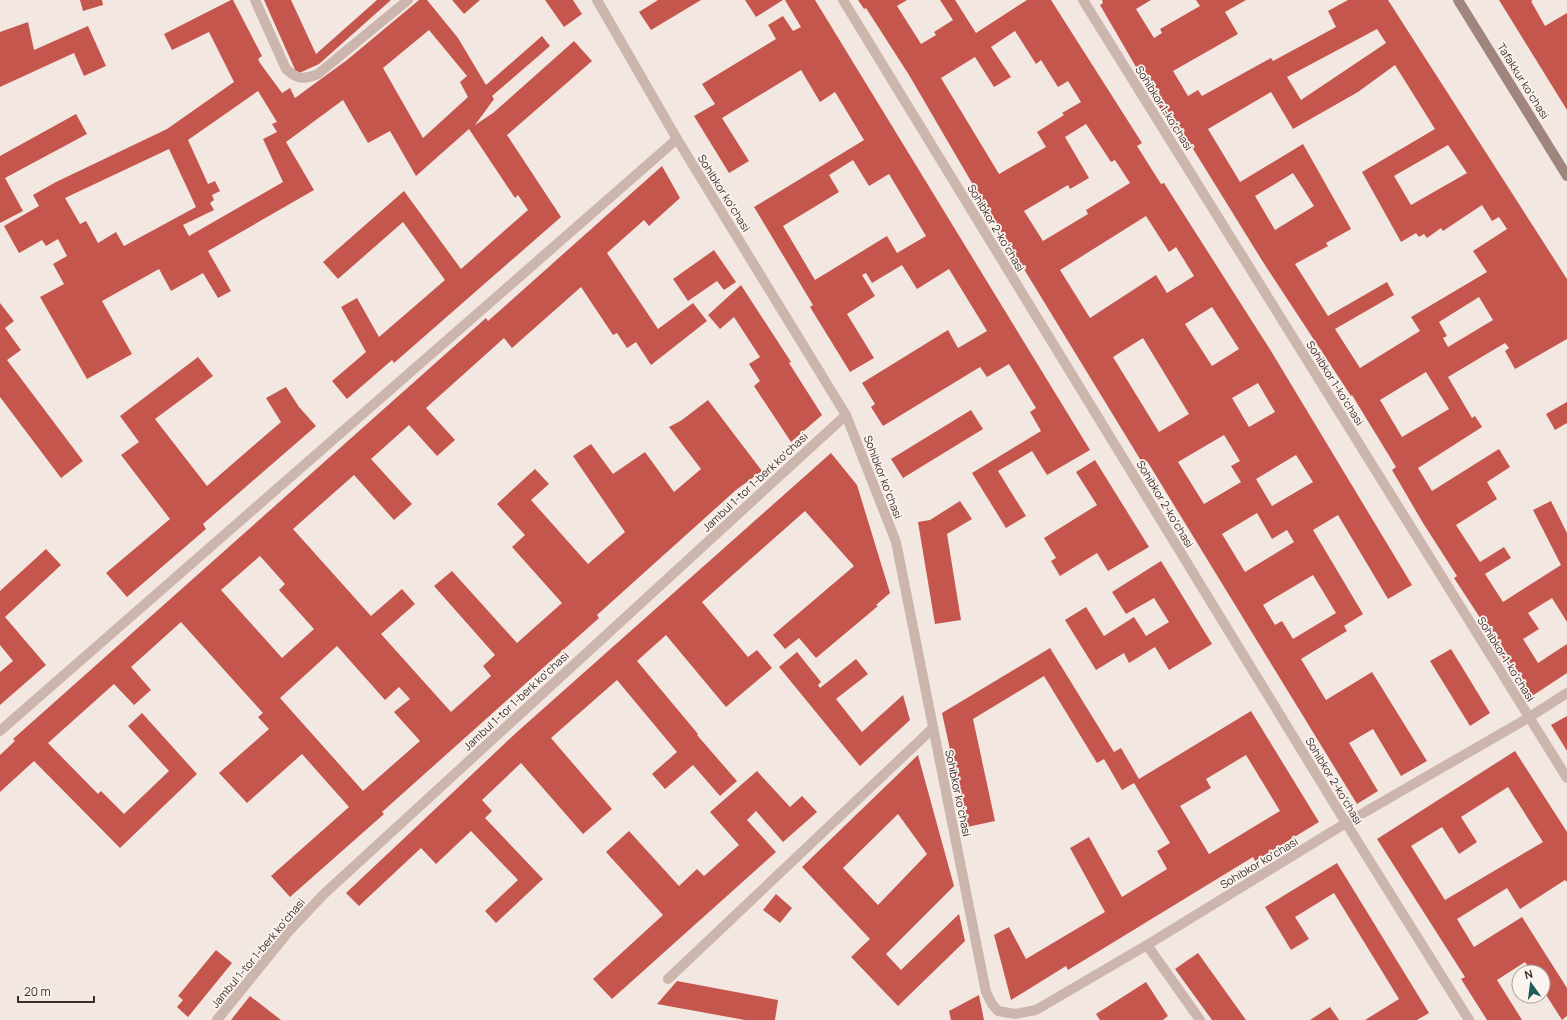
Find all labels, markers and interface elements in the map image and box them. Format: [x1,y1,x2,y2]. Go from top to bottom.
street label: Tafakkur koʻchasi [1494,40,1553,121]
street label: Sohibkor 1-koʻchasi [1132,63,1197,153]
street label: Sohibkor koʻchasi [695,151,754,234]
street label: Sohibkor 2-koʻchasi [964,181,1028,274]
street label: Sohibkor 1-koʻchasi [1303,338,1368,428]
street label: Jambul 1-tor 1-berk koʻchasi [699,429,811,535]
street label: Sohibkor koʻchasi [861,433,906,521]
street label: Sohibkor 2-koʻchasi [1133,457,1197,550]
street label: Sohibkor 1-koʻchasi [1474,614,1539,704]
street label: Jambul 1-tor 1-berk koʻchasi [460,648,572,754]
street label: Sohibkor 2-koʻchasi [1302,734,1366,827]
street label: Sohibkor koʻchasi [942,748,975,838]
street label: Sohibkor koʻchasi [1217,833,1300,892]
street label: Jambul 1-tor 1-berk koʻchasi [207,895,308,1011]
north arrow [1511,964,1551,1004]
text: N [1523,966,1534,982]
scale bar [18,978,94,1004]
text: 20 m [24,983,51,1000]

